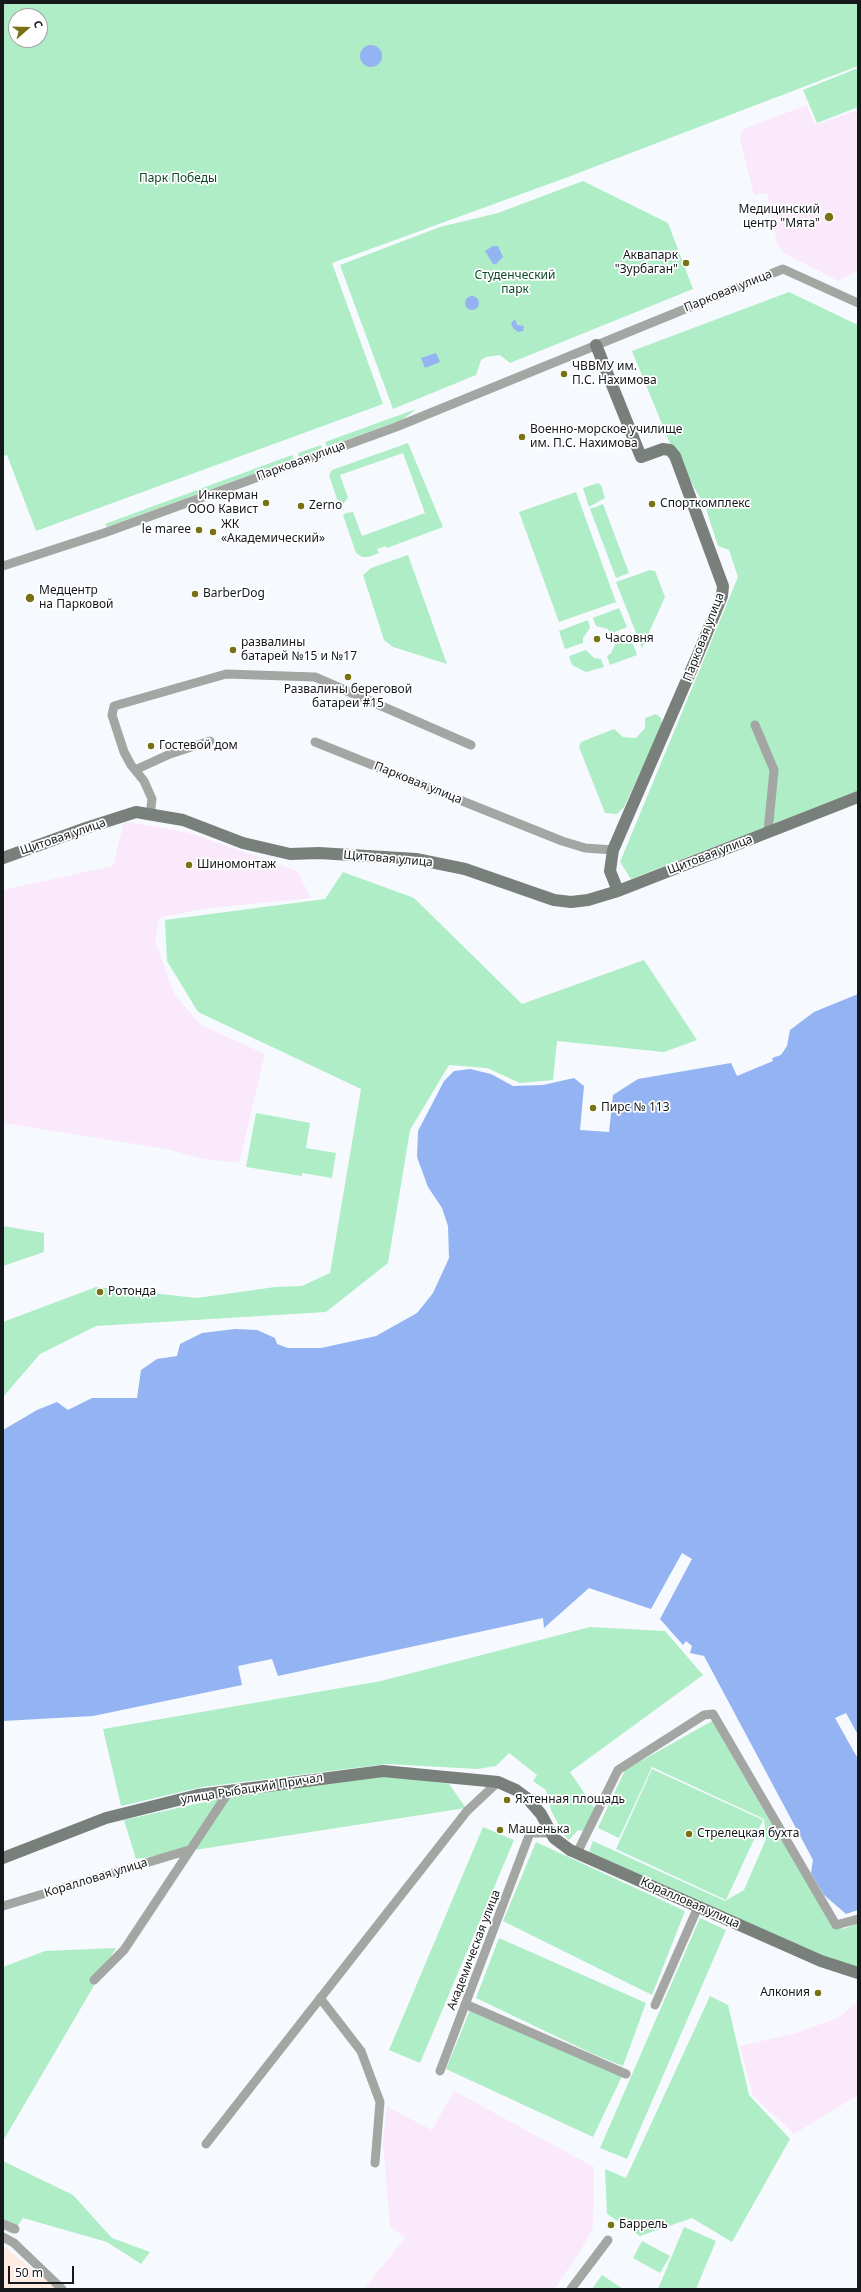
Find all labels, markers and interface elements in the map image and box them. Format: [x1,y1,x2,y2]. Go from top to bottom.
north arrow [8,8,48,48]
text: С [31,18,47,30]
park label: Парк Победы [139,172,217,186]
place label: Медицинский центр "Мята" [739,203,820,231]
marker: Медицинский центр "Мята" [823,211,835,223]
place label: Аквапарк "Зурбаган" [615,249,678,277]
marker: Аквапарк "Зурбаган" [681,258,691,268]
street label: Парковая улица [682,267,774,315]
park label: Студенческий парк [475,269,555,297]
place label: ЧВВМУ им. П.С. Нахимова [572,360,657,388]
marker: ЧВВМУ им. П.С. Нахимова [559,369,569,379]
place label: Военно-морское училище им. П.С. Нахимова [530,423,682,451]
marker: Военно-морское училище им. П.С. Нахимова [517,432,527,442]
street label: Парковая улица [255,438,347,484]
place label: Инкерман ООО Кавист [188,489,258,517]
place label: Спорткомплекс [660,497,750,511]
marker: Инкерман ООО Кавист [261,498,271,508]
place label: Zerno [309,499,342,513]
marker: Спорткомплекс [647,499,657,509]
marker: Zerno [296,501,306,511]
place label: ЖК «Академический» [221,518,325,546]
place label: le maree [142,523,191,537]
marker: le maree [194,525,204,535]
marker: ЖК «Академический» [208,527,218,537]
place label: Медцентр на Парковой [39,584,114,612]
place label: BarberDog [203,587,265,601]
marker: BarberDog [190,589,200,599]
street label: Парковая улица [681,591,727,683]
marker: Медцентр на Парковой [24,592,36,604]
place label: Часовня [605,632,654,646]
marker: Часовня [592,634,602,644]
place label: развалины батарей №15 и №17 [241,636,357,664]
marker: развалины батарей №15 и №17 [228,645,238,655]
marker: Развалины береговой батареи #15 [343,672,353,682]
place label: Развалины береговой батареи #15 [284,683,412,711]
place label: Гостевой дом [159,739,238,753]
marker: Гостевой дом [146,741,156,751]
street label: Парковая улица [372,759,464,807]
street label: Щитовая улица [18,816,108,858]
street label: Щитовая улица [665,832,755,878]
street label: Щитовая улица [343,848,433,870]
place label: Шиномонтаж [197,858,276,872]
marker: Шиномонтаж [184,860,194,870]
place label: Пирс № 113 [601,1101,670,1115]
marker: Пирс № 113 [588,1103,598,1113]
place label: Ротонда [108,1285,156,1299]
marker: Ротонда [95,1287,105,1297]
street label: улица Рыбацкий Причал [180,1771,324,1807]
place label: Яхтенная площадь [515,1793,625,1807]
marker: Яхтенная площадь [502,1795,512,1805]
place label: Машенька [508,1823,570,1837]
marker: Машенька [495,1825,505,1835]
place label: Стрелецкая бухта [697,1827,799,1841]
marker: Стрелецкая бухта [684,1829,694,1839]
street label: Коралловая улица [43,1855,149,1901]
street label: Коралловая улица [638,1875,742,1931]
street label: Академическая улица [444,1888,504,2012]
place label: Алкония [760,1986,810,2000]
marker: Алкония [813,1988,823,1998]
place label: Баррель [619,2218,668,2232]
marker: Баррель [606,2220,616,2230]
scale bar [10,2258,76,2284]
text: 50 m [15,2264,43,2281]

